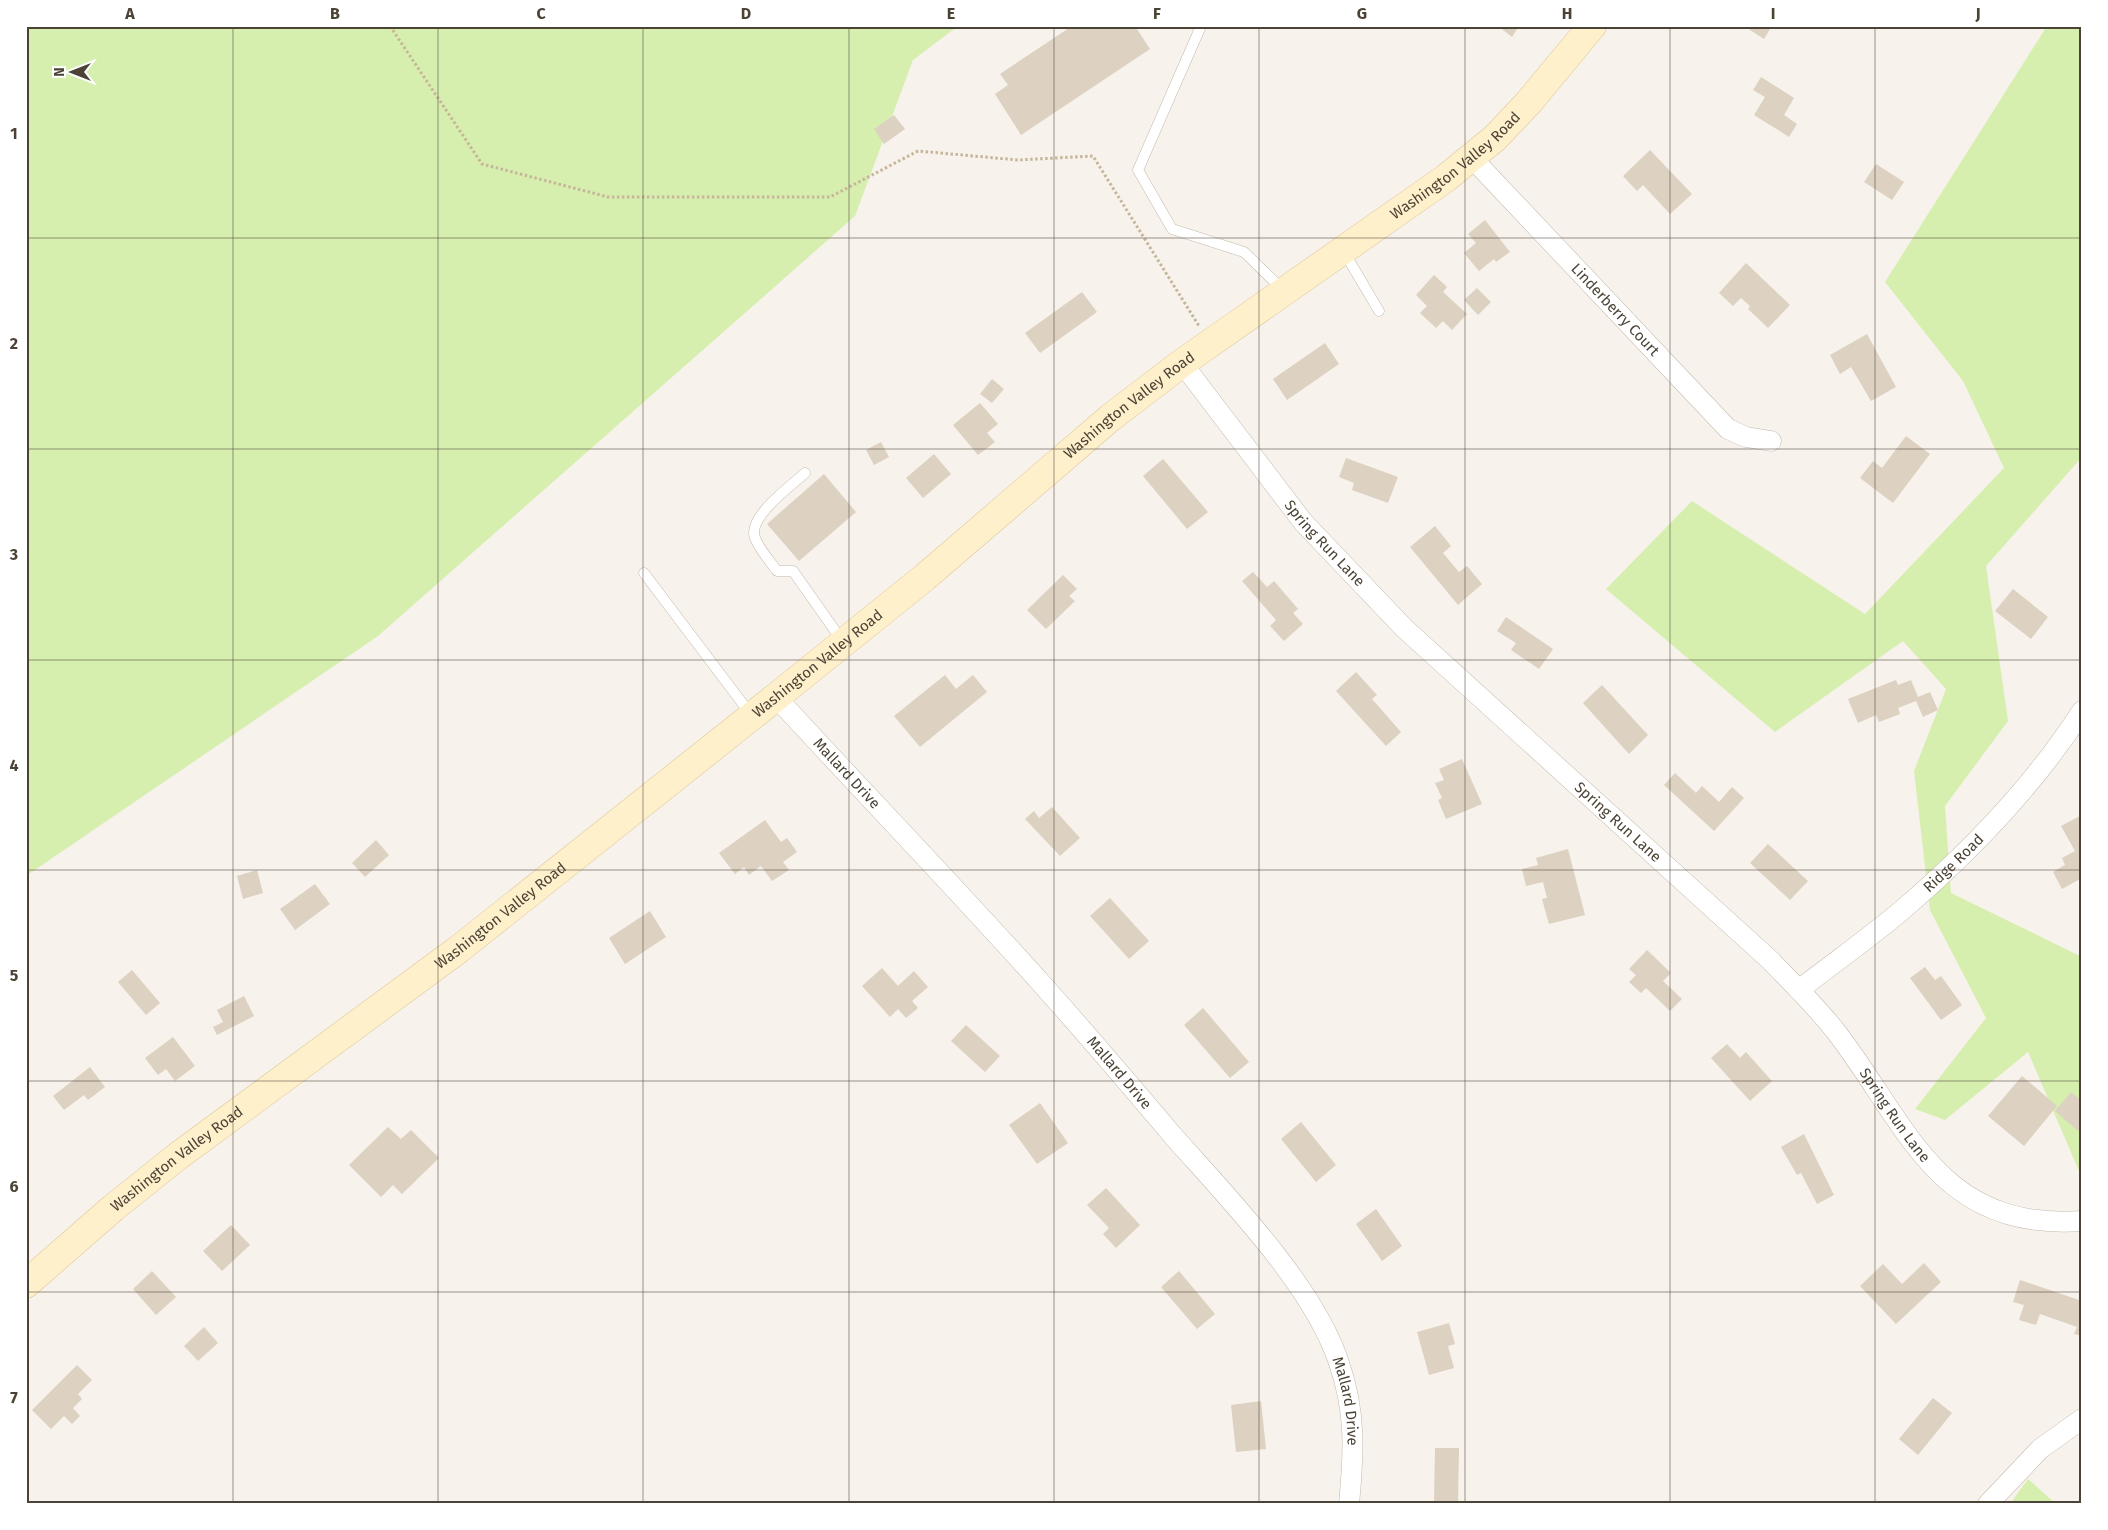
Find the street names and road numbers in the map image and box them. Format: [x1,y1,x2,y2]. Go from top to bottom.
street label: Washington Valley Road [1387,108,1524,223]
street label: Linderberry Court [1567,260,1664,360]
street label: Washington Valley Road [1060,348,1198,463]
street label: Spring Run Lane [1281,496,1369,590]
street label: Washington Valley Road [749,606,886,721]
street label: Mallard Drive [809,734,884,812]
street label: Spring Run Lane [1571,778,1665,866]
street label: Ridge Road [1920,830,1987,896]
street label: Washington Valley Road [431,858,570,973]
street label: Mallard Drive [1083,1033,1155,1113]
street label: Spring Run Lane [1856,1065,1934,1166]
street label: Washington Valley Road [107,1102,246,1215]
street label: Mallard Drive [1329,1354,1362,1446]

